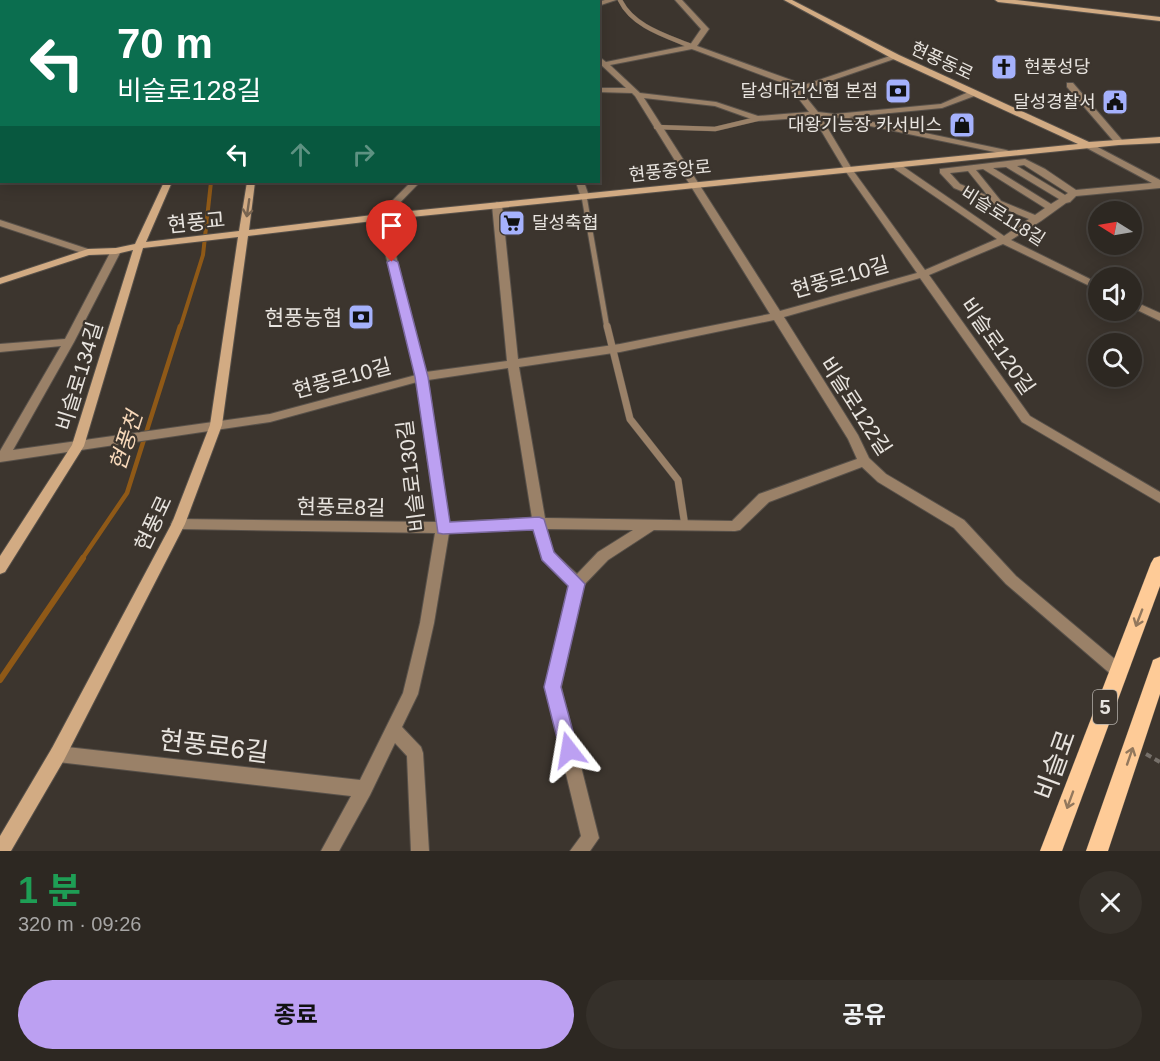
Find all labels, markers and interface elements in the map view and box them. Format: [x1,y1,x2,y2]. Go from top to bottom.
text: 70 m [117,20,213,67]
icon: left [18,24,96,102]
street label: 현풍동로 [908,38,976,84]
church icon: 현풍성당 [989,52,1019,82]
place label: 현풍성당 [1024,57,1090,77]
text: 비슬로128길 [117,76,261,106]
bank icon: 달성대건신협 본점 [883,76,913,106]
place label: 달성대건신협 본점 [741,81,878,101]
public building icon: 달성경찰서 [1100,87,1130,117]
place label: 달성경찰서 [1013,92,1096,112]
shop icon: 대왕기능장 카서비스 [947,110,977,140]
place label: 대왕기능장 카서비스 [788,115,942,135]
icon: left [221,138,254,171]
icon: ahead [284,138,317,171]
icon: right [347,138,380,171]
street label: 현풍중앙로 [628,157,712,185]
street label: 비슬로118길 [957,182,1049,250]
one-way arrow [242,198,253,218]
pin [366,200,417,262]
north arrow [1088,201,1142,255]
map controls [1088,201,1142,387]
street label: 현풍교 [166,208,226,236]
supermarket icon: 달성축협 [497,208,527,238]
icon: arrive [375,209,408,242]
place label: 달성축협 [532,213,598,233]
street label: 현풍로10길 [788,252,892,302]
button: sound [1088,267,1142,321]
street label: 비슬로120길 [956,293,1040,399]
bank icon: 현풍농협 [346,302,376,332]
place label: 현풍농협 [265,306,342,329]
street label: 비슬로134길 [52,319,106,433]
button: search [1088,333,1142,387]
street label: 비슬로122길 [816,353,896,459]
street label: 현풍로10길 [290,354,394,402]
water label: 현풍천 [105,406,148,474]
street label: 비슬로130길 [393,419,429,533]
street label: 현풍로 [130,492,176,554]
street label: 현풍로8길 [296,495,386,519]
one-way arrow [1133,608,1144,626]
road number: 5 [1093,690,1117,724]
position arrow [537,718,601,782]
street label: 현풍로6길 [158,724,270,768]
street label: 비슬로 [1029,726,1081,804]
one-way arrow [1126,747,1137,766]
one-way arrow [1064,790,1075,809]
text: 1 분 [18,870,81,911]
button: close [1079,871,1142,934]
text: 320 m · 09:26 [18,913,141,935]
button: 종료 [18,980,574,1049]
button: 공유 [586,980,1142,1049]

